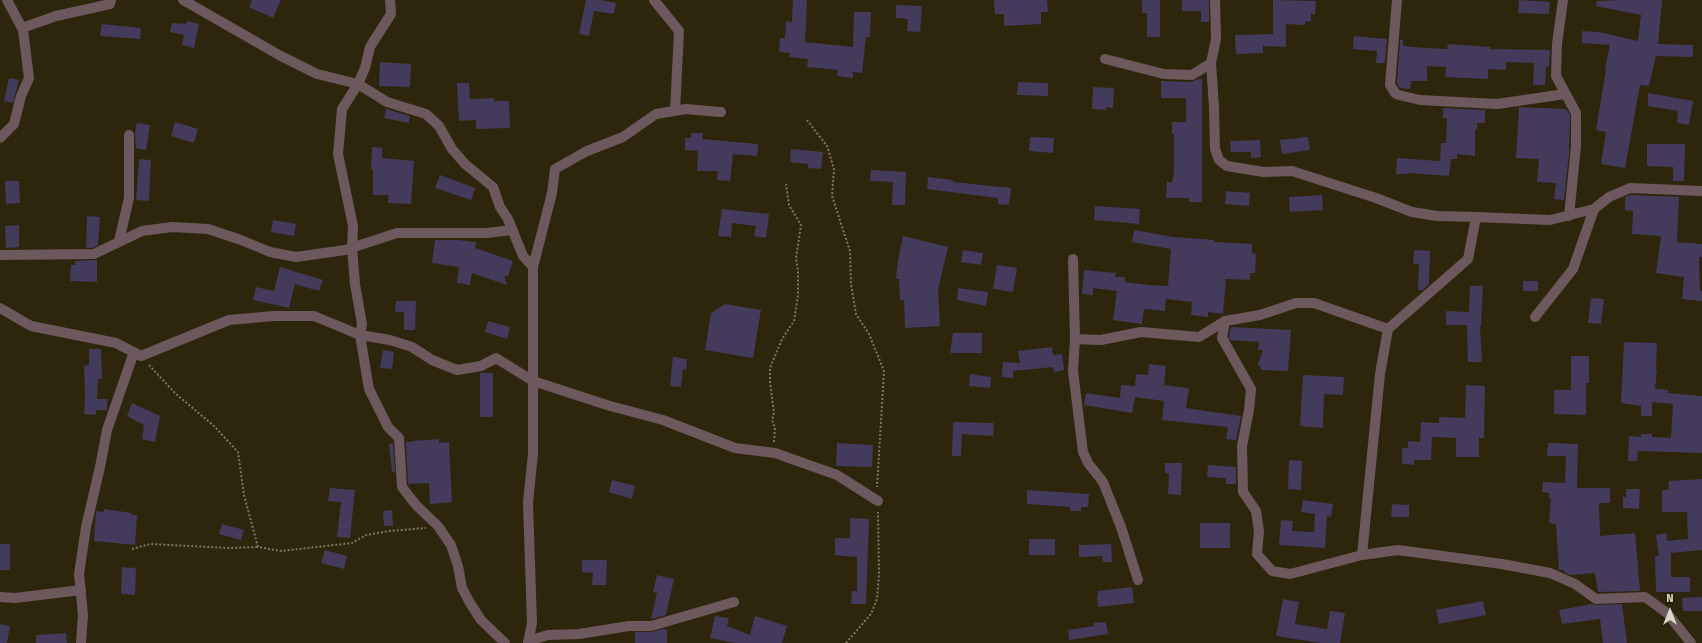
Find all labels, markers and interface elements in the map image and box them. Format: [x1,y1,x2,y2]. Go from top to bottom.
north arrow [1650,591,1690,631]
text: N [1666,592,1674,605]

